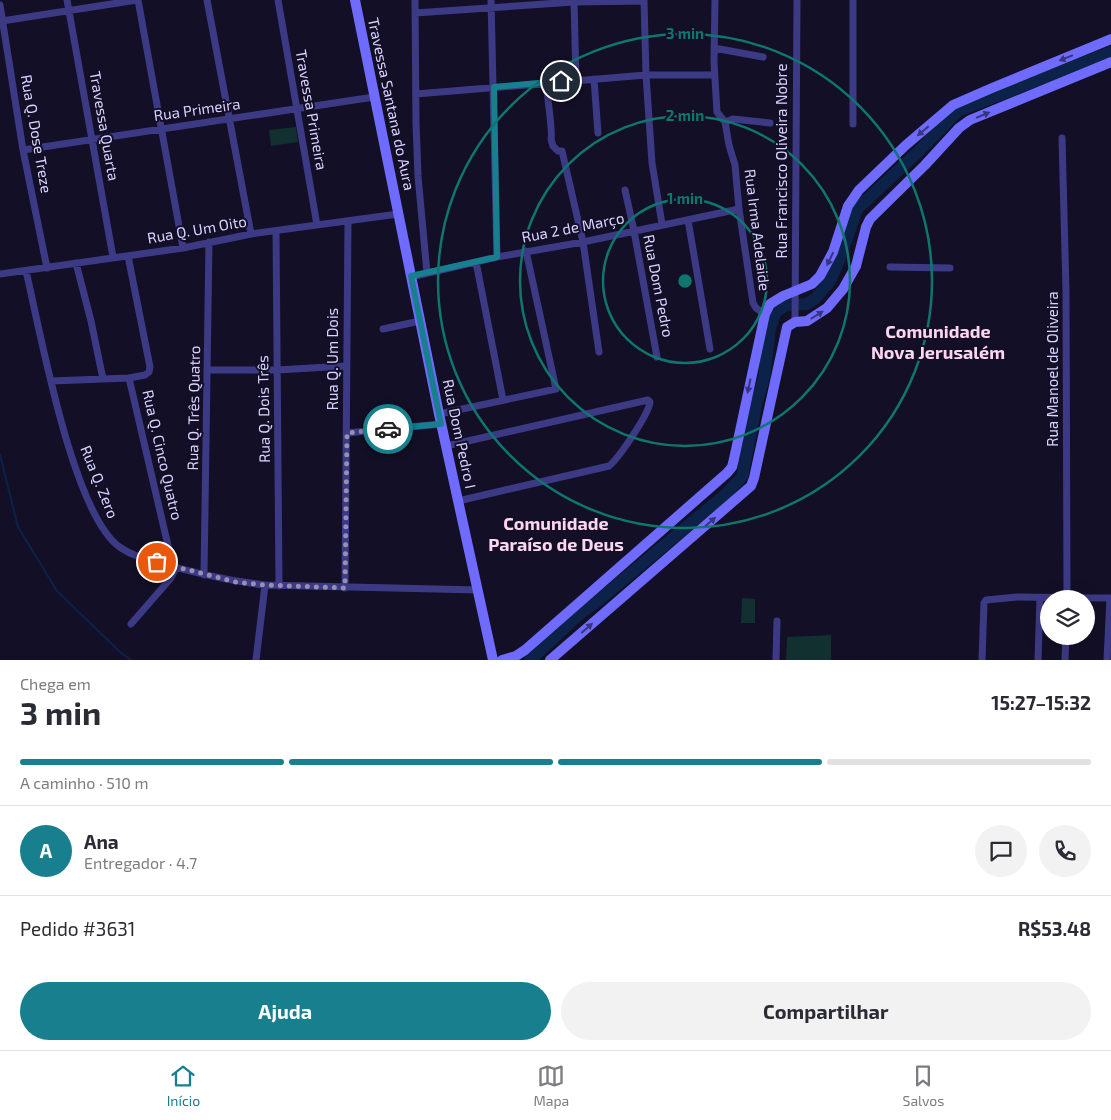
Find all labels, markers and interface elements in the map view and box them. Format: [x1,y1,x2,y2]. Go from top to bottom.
street label: Travessa Santana do Aura [365,16,419,192]
text: 3 min [666,24,704,42]
street label: Travessa Primeira [293,48,331,171]
one-way arrow [1059,54,1073,62]
pin [540,60,582,102]
street label: Rua Francisco Oliveira Nobre [772,64,790,258]
icon: home [547,67,575,95]
street label: Travessa Quarta [85,70,123,182]
street label: Rua Q. Dose Treze [17,73,56,195]
street label: Rua Primeira [152,94,241,124]
text: 2 min [666,106,704,124]
one-way arrow [975,111,990,118]
one-way arrow [916,126,929,137]
street label: Rua Irma Adelaide [742,168,774,292]
text: 1 min [667,189,703,207]
street label: Rua 2 de Março [520,208,626,247]
street label: Rua Q. Um Oito [146,211,248,248]
street label: Rua Dom Pedro [640,233,678,339]
one-way arrow [826,252,834,266]
centre of rings [676,272,694,290]
street label: Rua Manoel de Oliveira [1043,291,1061,447]
street label: Rua Q. Um Dois [323,308,342,410]
one-way arrow [810,310,823,319]
district label: Comunidade Nova Jerusalém [871,320,1005,363]
street label: Rua Q. Três Quatro [183,345,204,471]
street label: Rua Q. Dois Três [253,355,274,463]
street label: Rua Dom Pedro I [440,377,480,490]
one-way arrow [745,379,753,394]
street label: Rua Q. Cinco Quatro [138,388,187,522]
courier [363,404,413,454]
icon: car [374,415,402,443]
street label: Rua Q. Zero [76,443,123,521]
district label: Comunidade Paraíso de Deus [488,512,624,555]
one-way arrow [704,517,717,528]
pin [136,541,178,583]
icon: bag [143,548,171,576]
map controls [1040,590,1095,645]
button: layers [1040,590,1095,645]
one-way arrow [581,623,594,634]
text: Chega em [20,674,91,693]
text: 15:27–15:32 [991,691,1091,714]
text: 3 min [20,693,101,731]
text: A caminho · 510 m [20,773,149,792]
button: chat [975,825,1027,877]
button: phone [1039,825,1091,877]
text: Ana [84,830,119,853]
text: A [40,839,52,862]
text: Entregador · 4.7 [84,853,197,872]
text: Pedido #3631 [20,917,135,940]
text: R$53.48 [1018,917,1091,940]
button: Ajuda [20,982,551,1040]
button: Compartilhar [561,982,1091,1040]
tab: Início [167,1062,200,1109]
tab: Mapa [533,1062,569,1109]
tab: Salvos [903,1062,944,1109]

